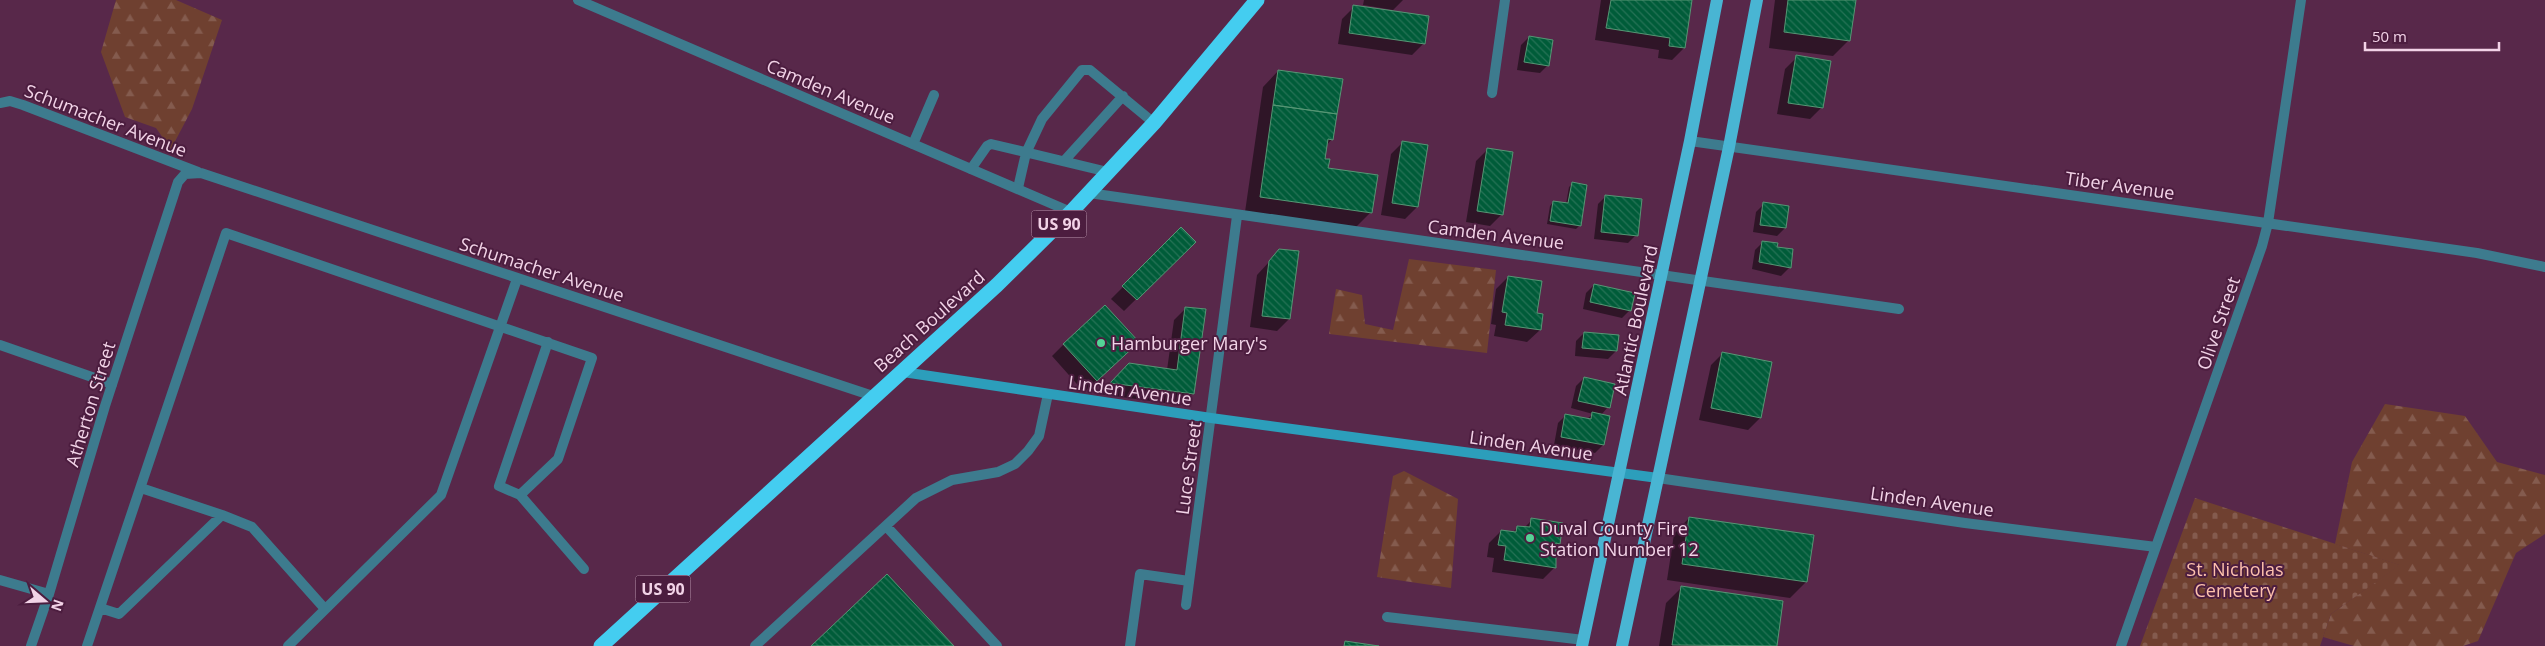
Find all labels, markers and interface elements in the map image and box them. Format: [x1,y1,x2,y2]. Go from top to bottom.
scale bar [2365,20,2499,52]
text: 50 m [2372,26,2407,46]
street label: Camden Avenue [763,53,899,129]
street label: Schumacher Avenue [22,78,190,162]
street label: Tiber Avenue [2064,165,2176,205]
road number: US 90 [1032,210,1086,238]
street label: Camden Avenue [1426,214,1566,254]
street label: Schumacher Avenue [457,231,627,307]
street label: Atlantic Boulevard [1607,243,1663,397]
street label: Beach Boulevard [868,265,990,377]
street label: Olive Street [2191,273,2245,373]
place label: Hamburger Mary's [1111,331,1267,355]
marker: Hamburger Mary's [1095,337,1107,349]
street label: Atherton Street [60,339,120,469]
street label: Linden Avenue [1067,369,1193,411]
street label: Luce Street [1170,420,1206,516]
street label: Linden Avenue [1468,424,1594,466]
street label: Linden Avenue [1869,480,1995,522]
place label: Duval County Fire Station Number 12 [1540,516,1699,561]
marker: Duval County Fire Station Number 12 [1524,532,1536,544]
park label: St. Nicholas Cemetery [2186,557,2284,602]
north arrow [20,576,70,626]
road number: US 90 [636,576,690,602]
text: N [47,597,69,614]

